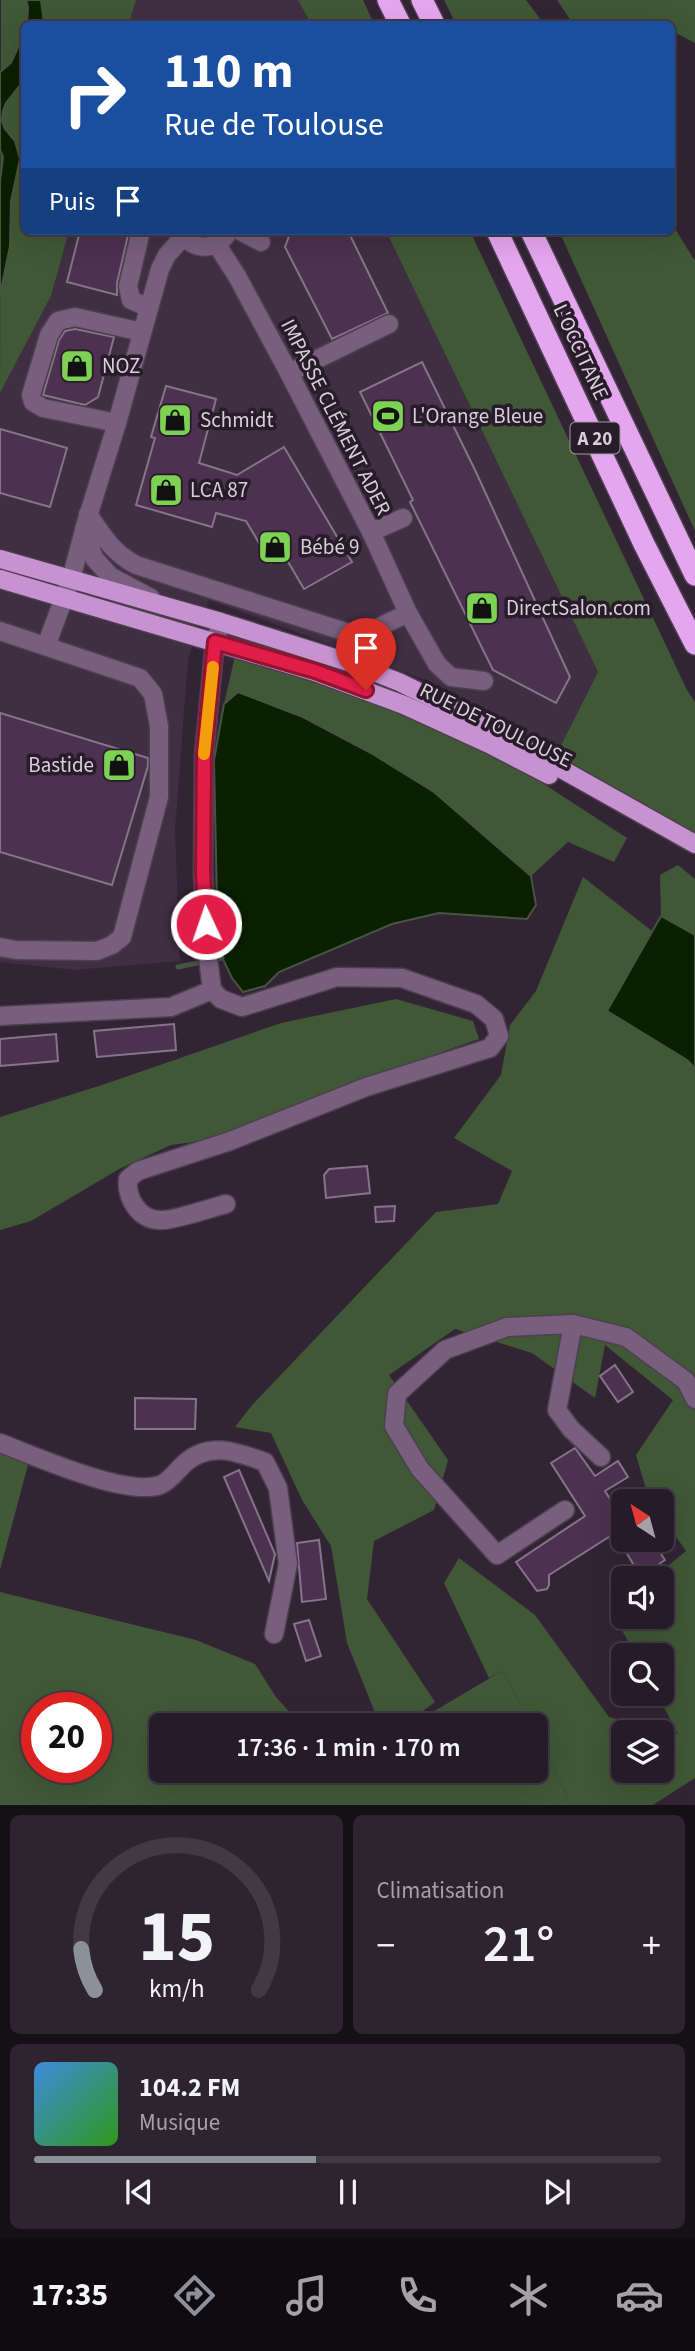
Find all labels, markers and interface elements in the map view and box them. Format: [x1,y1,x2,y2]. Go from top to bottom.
text: 110 m [164,37,293,107]
icon: right [49,49,140,140]
text: Rue de Toulouse [164,102,384,148]
icon: arrive [109,182,147,220]
text: Puis [49,183,95,220]
street label: L'OCCITANE [546,299,616,405]
street label: IMPASSE CLÉMENT ADER [273,314,399,520]
shop icon: NOZ [58,347,96,385]
place label: NOZ [102,351,140,381]
sports icon: L'Orange Bleue [369,397,407,435]
shop icon: Schmidt [156,401,194,439]
place label: L'Orange Bleue [412,401,543,431]
place label: Schmidt [200,405,274,435]
road number: A 20 [570,422,620,453]
shop icon: LCA 87 [147,471,185,509]
place label: LCA 87 [190,475,248,505]
shop icon: Bébé 9 [256,528,294,566]
place label: Bébé 9 [300,532,359,562]
shop icon: DirectSalon.com [463,589,501,627]
place label: DirectSalon.com [506,593,651,623]
pin [336,618,396,690]
icon: arrive [347,629,385,667]
street label: RUE DE TOULOUSE [415,675,577,775]
shop icon: Bastide [100,746,138,784]
place label: Bastide [28,750,94,780]
position arrow [169,887,243,961]
north arrow [611,1489,674,1552]
map controls [611,1489,674,1783]
button: sound [611,1566,674,1629]
button: search [611,1643,674,1706]
speed limit sign: 20 [21,1692,112,1783]
button: layers [611,1720,674,1783]
text: 17:36 · 1 min · 170 m [236,1729,461,1766]
text: Climatisation [377,1874,504,1907]
text: 15 [138,1886,215,1990]
text: 21° [483,1908,554,1982]
text: − [377,1919,395,1973]
text: + [642,1919,661,1973]
text: km/h [149,1971,204,2007]
text: 104.2 FM [139,2069,240,2106]
text: Musique [139,2106,220,2139]
icon: previous [120,2173,158,2211]
icon: pause [329,2173,367,2211]
icon: next [538,2173,576,2211]
icon: directions [170,2271,219,2320]
icon: music [282,2271,331,2320]
icon: phone [393,2271,442,2320]
icon: climate [504,2271,553,2320]
icon: car [615,2271,664,2320]
text: 17:35 [31,2272,108,2318]

